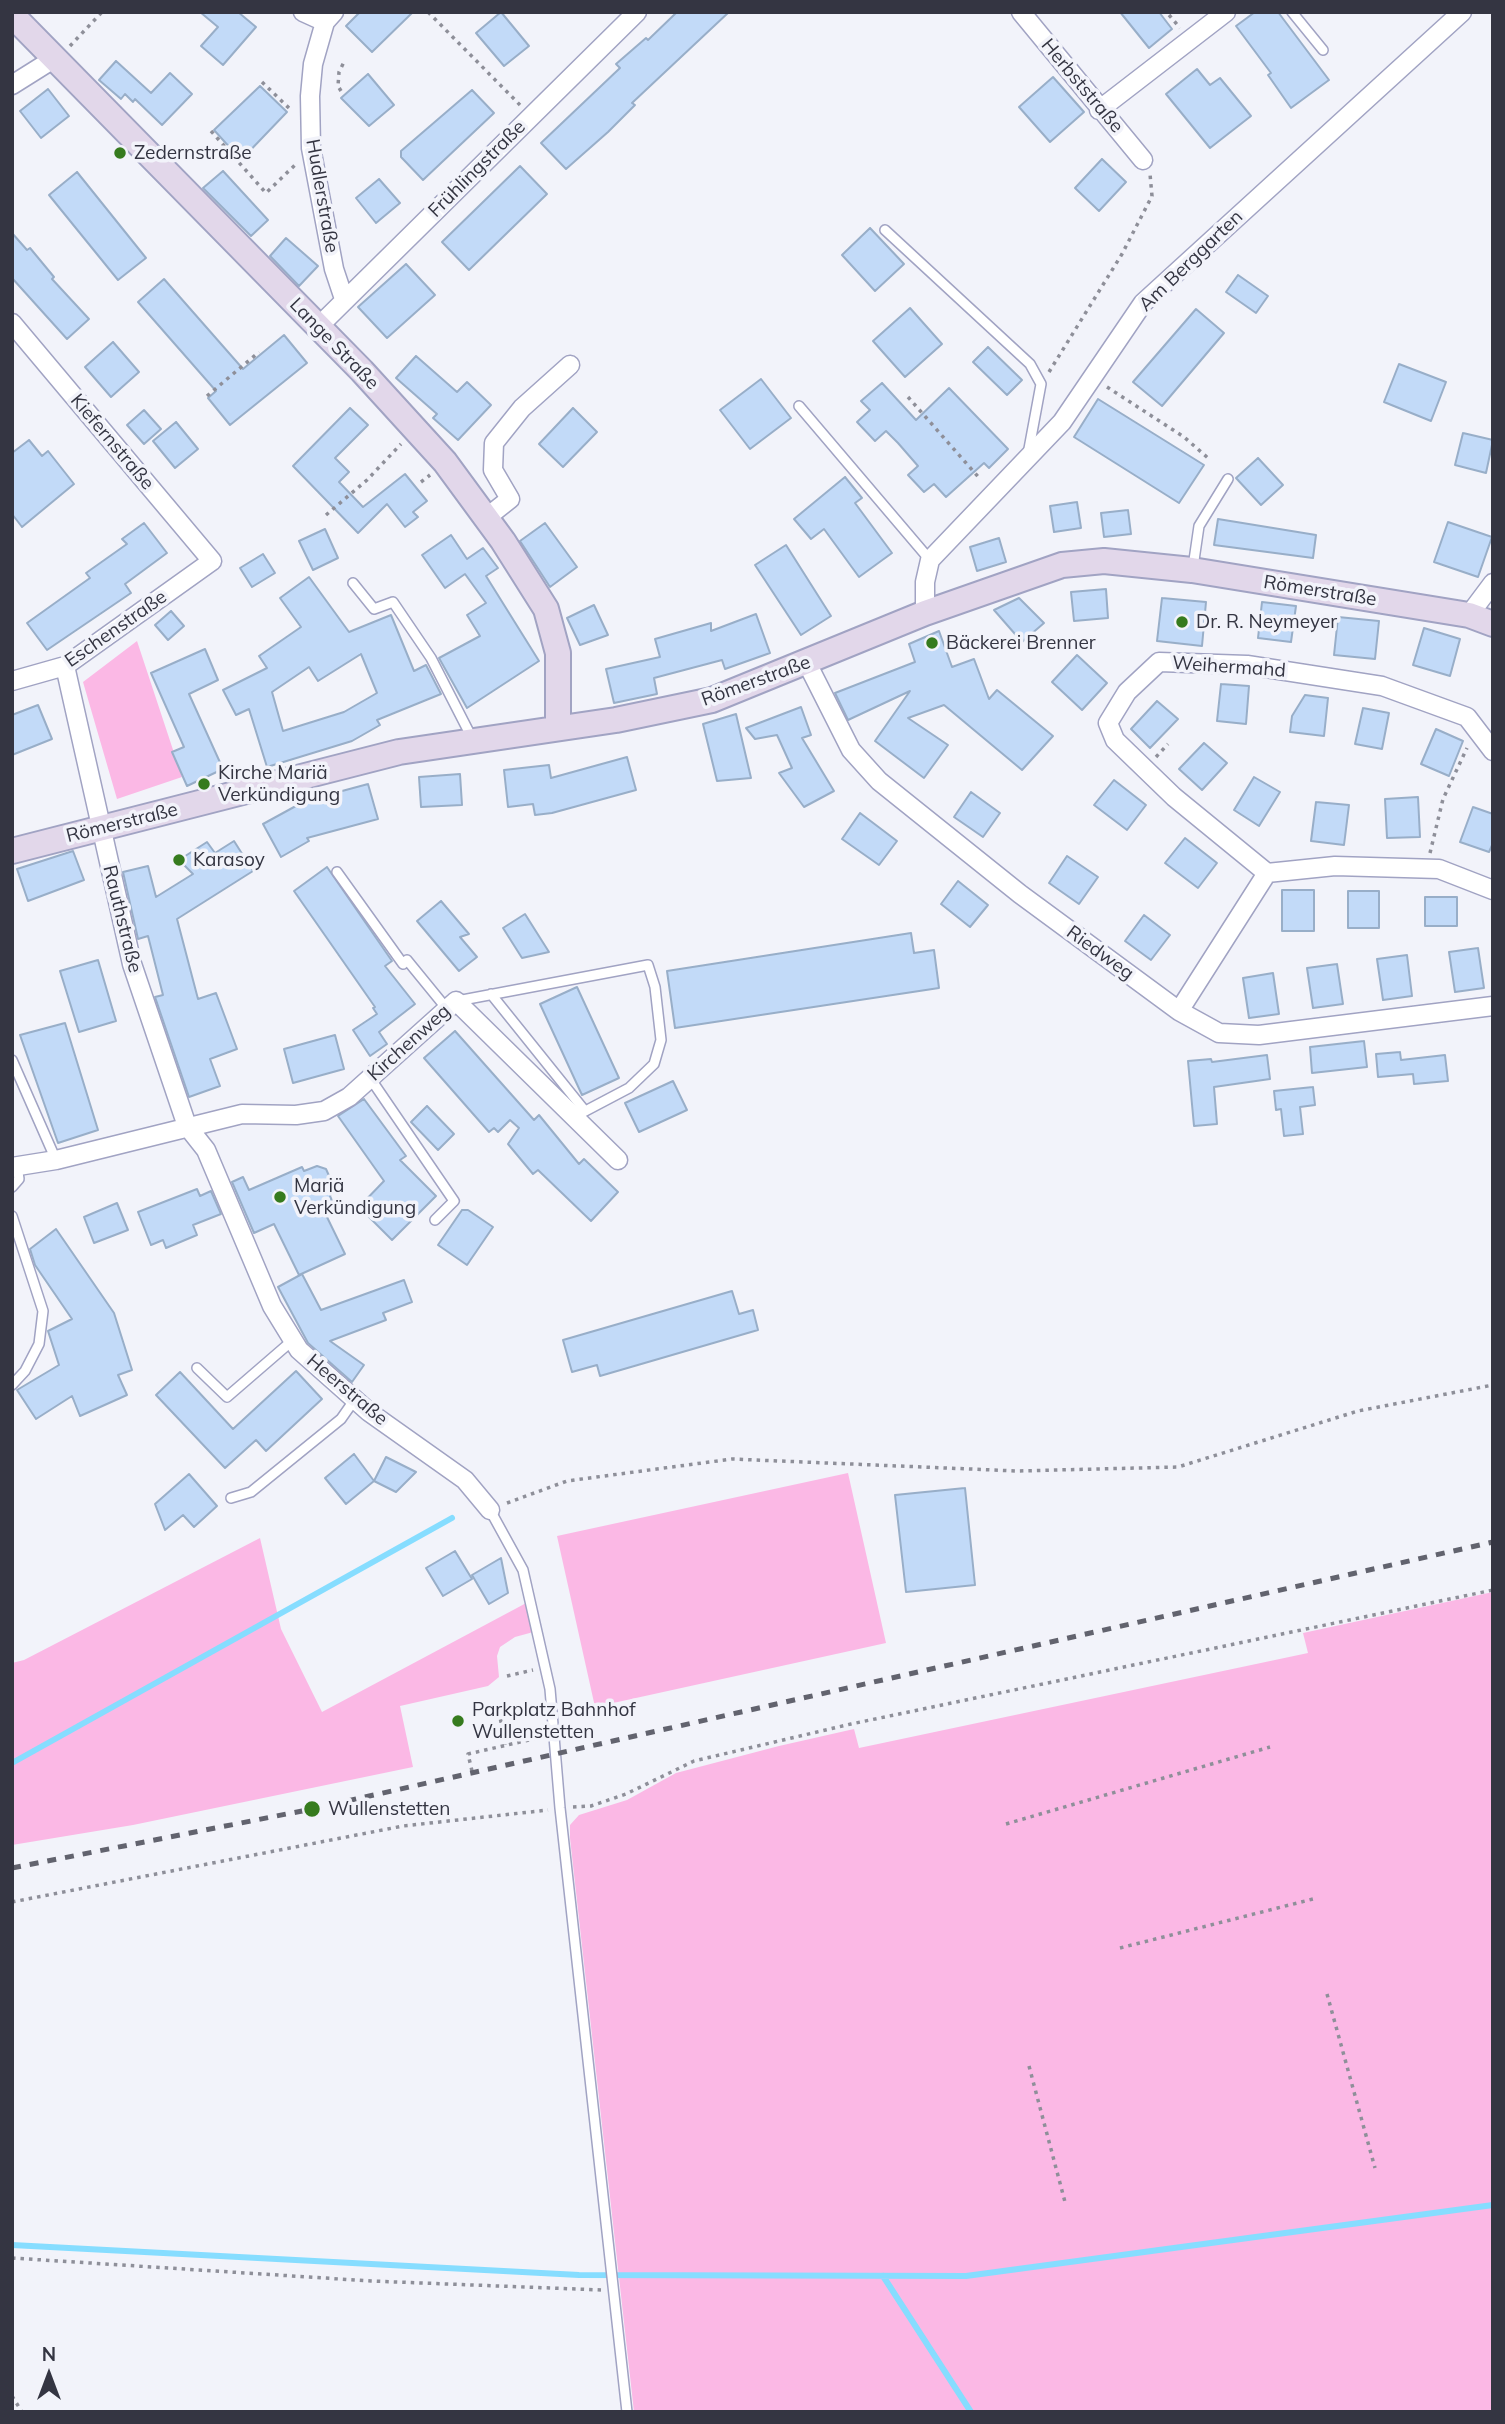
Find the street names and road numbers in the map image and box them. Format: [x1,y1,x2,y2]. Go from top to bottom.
street label: Herbststraße [1036,34,1128,138]
street label: Frühlingstraße [424,116,530,222]
street label: Hudlerstraße [301,137,343,255]
street label: Am Berggarten [1134,206,1248,316]
street label: Lange Straße [285,293,383,395]
street label: Kiefernstraße [65,389,159,495]
street label: Römerstraße [1262,571,1378,611]
street label: Eschenstraße [61,586,171,672]
street label: Römerstraße [698,651,814,711]
street label: Weihermahd [1171,652,1287,682]
street label: Römerstraße [64,798,180,848]
street label: Rauthstraße [98,863,146,975]
street label: Riedweg [1062,921,1138,985]
street label: Kirchenweg [363,1000,455,1086]
street label: Heerstraße [302,1350,392,1430]

